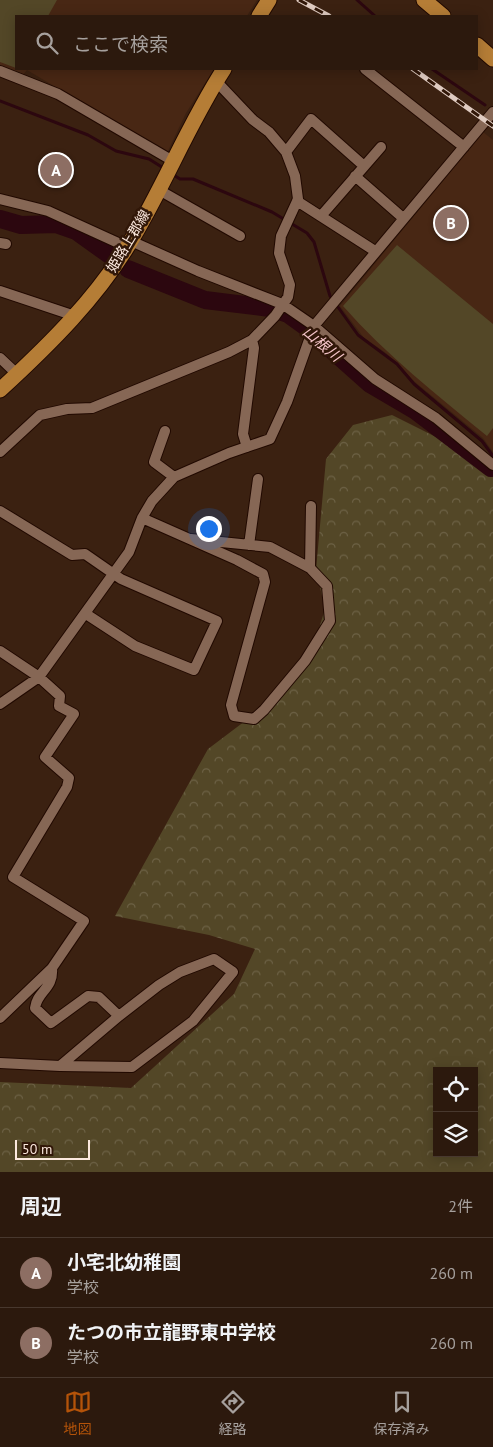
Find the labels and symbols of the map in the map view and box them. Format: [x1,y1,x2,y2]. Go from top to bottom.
pin: A [40,151,72,189]
pin: B [435,204,467,242]
street label: 姫路上郡線 [102,206,154,276]
water label: 山根川 [299,322,347,367]
your location [196,516,222,542]
scale bar [15,1137,90,1160]

